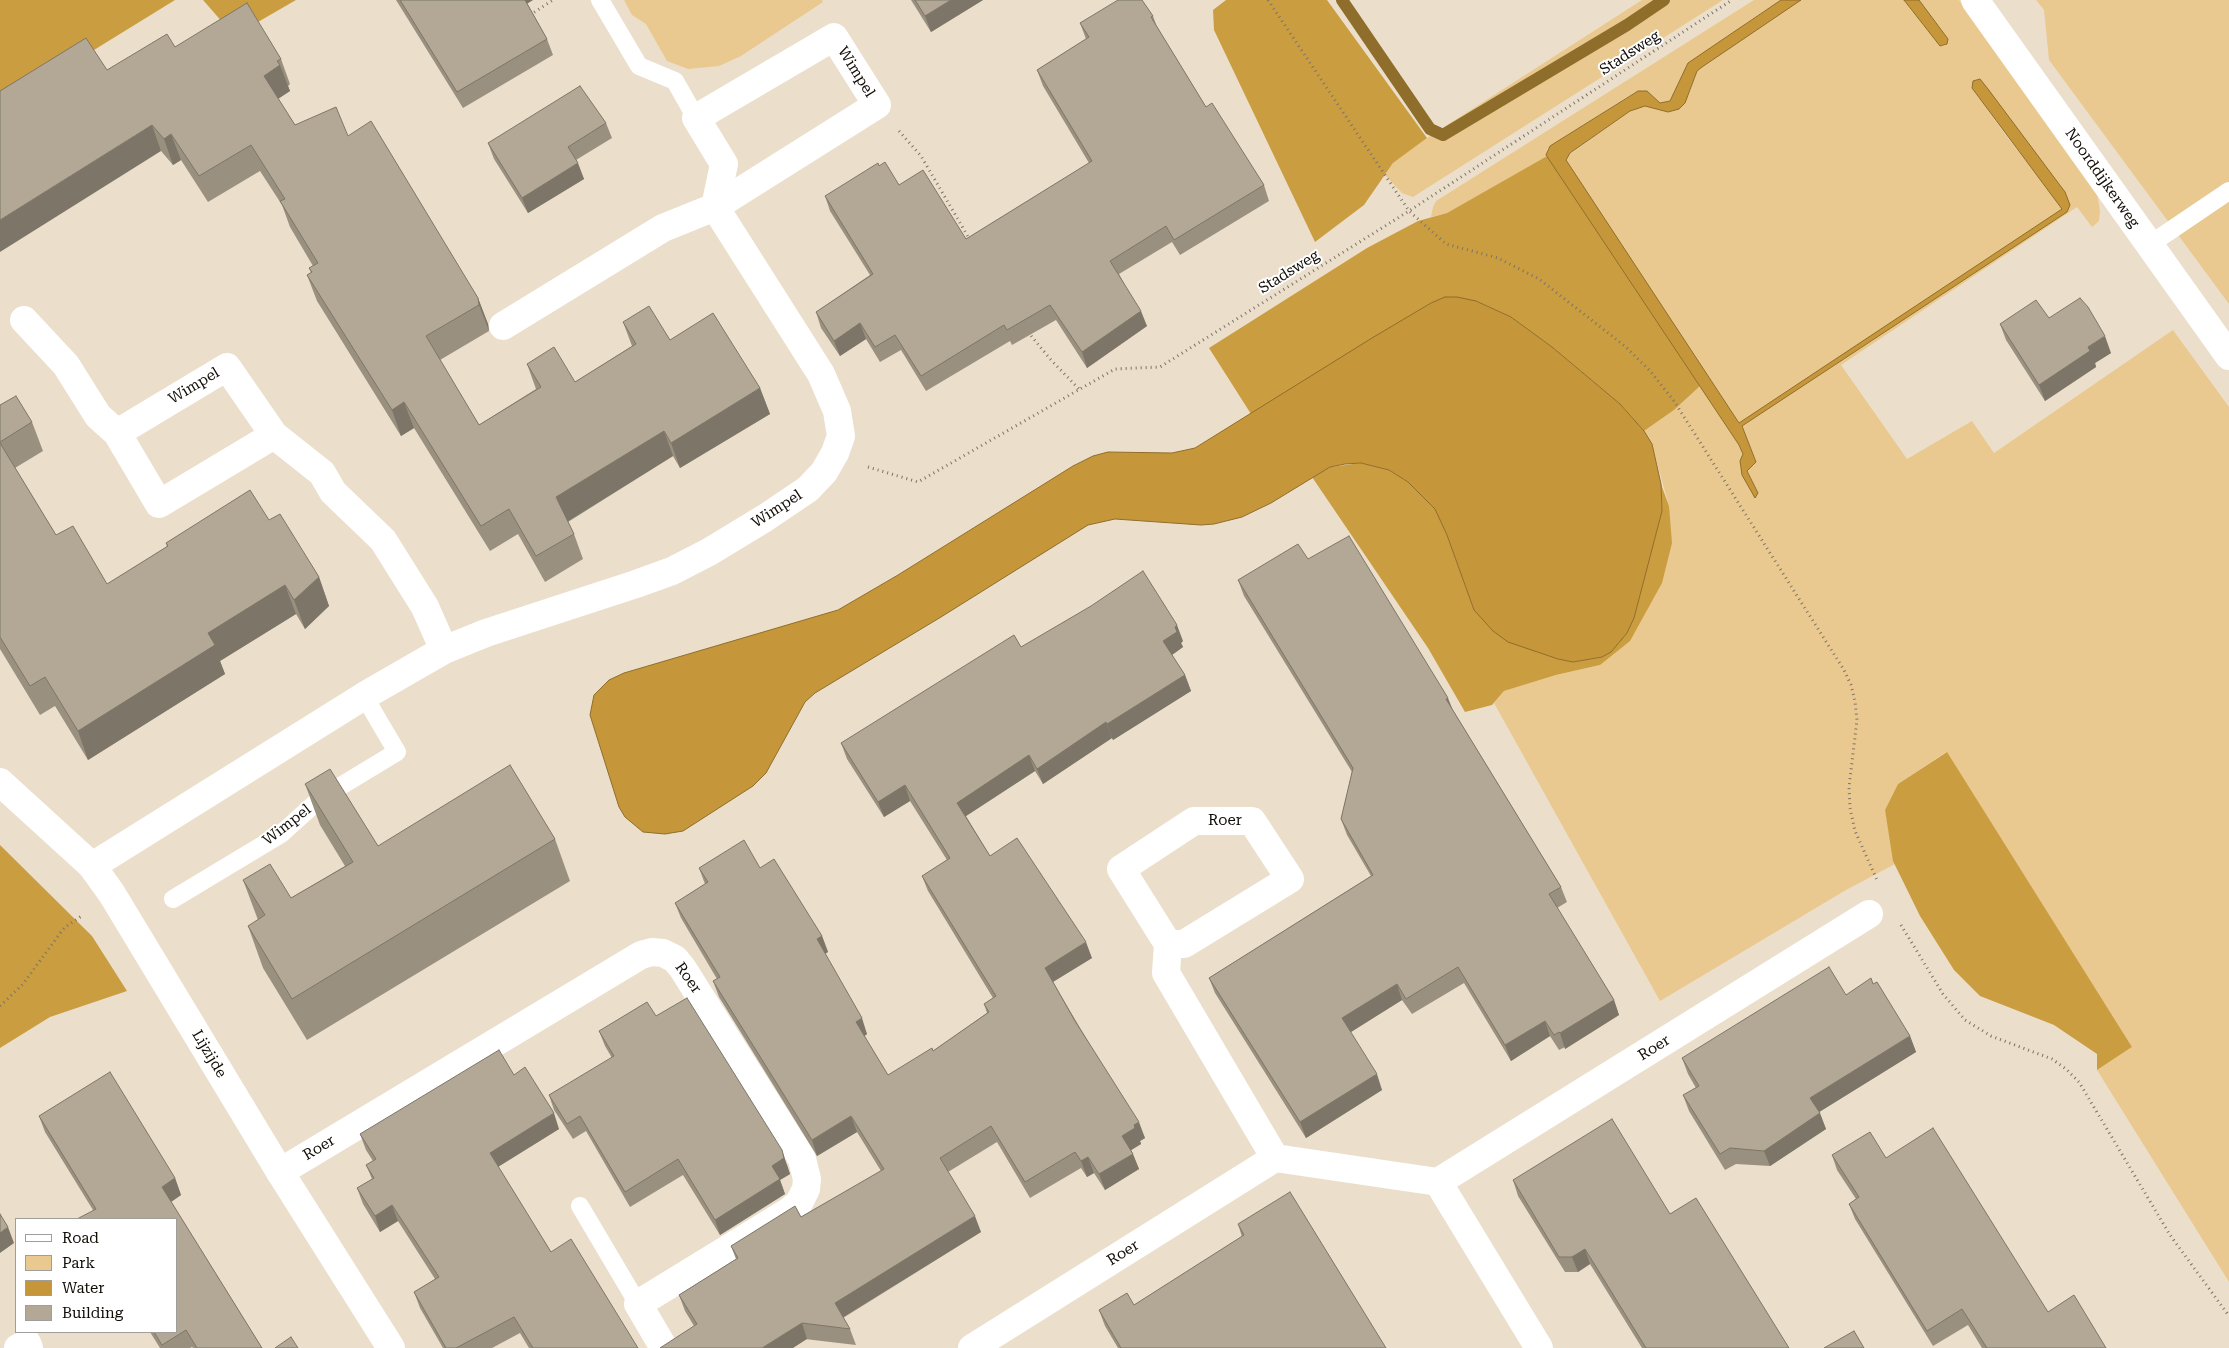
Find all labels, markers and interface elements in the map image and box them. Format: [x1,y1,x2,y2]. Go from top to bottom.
street label: Stadsweg [1596,27,1664,79]
street label: Wimpel [833,43,879,101]
street label: Noorddijkerweg [2061,125,2143,231]
street label: Stadsweg [1255,246,1323,298]
street label: Wimpel [165,364,223,408]
street label: Wimpel [749,486,805,532]
street label: Wimpel [259,801,315,849]
street label: Roer [1208,812,1242,830]
street label: Roer [671,959,705,997]
street label: Lijzijde [188,1027,230,1081]
street label: Roer [1635,1031,1673,1065]
street label: Roer [300,1132,338,1164]
legend [15,1218,178,1333]
text: Road [62,1229,99,1247]
street label: Roer [1104,1236,1142,1270]
text: Park [62,1254,95,1272]
text: Water [62,1279,104,1297]
text: Building [62,1304,123,1322]

